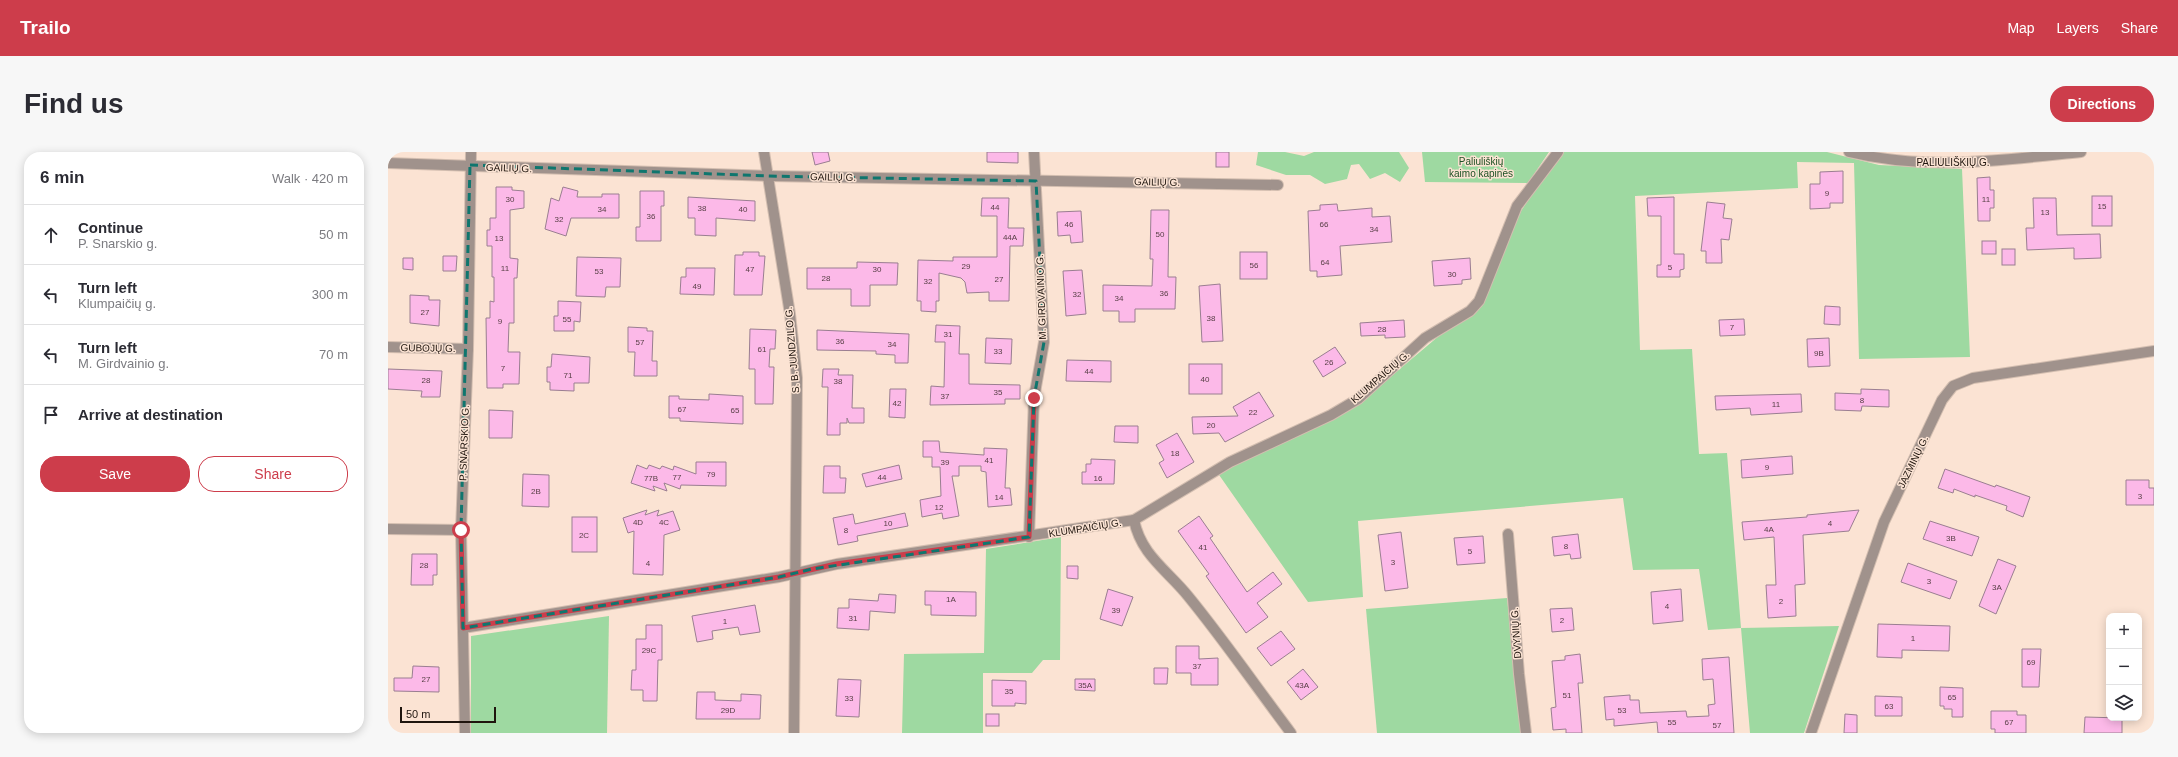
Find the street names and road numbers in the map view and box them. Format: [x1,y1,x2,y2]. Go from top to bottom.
street label: PALIULIŠKIŲ G. [1916,156,1990,168]
street label: GAILIŲ G. [486,162,532,174]
street label: GAILIŲ G. [810,171,856,183]
street label: GAILIŲ G. [1134,176,1180,188]
street label: M. GIRDVAINIO G. [1034,254,1048,340]
street label: S. B. JUNDZILO G. [783,306,801,394]
street label: GUBOJŲ G. [400,342,456,354]
street label: KLUMPAIČIŲ G. [1348,348,1411,405]
street label: P. SNARSKIO G. [457,405,471,481]
street label: JAZMINŲ G. [1896,434,1930,490]
street label: KLUMPAIČIŲ G. [1048,516,1122,539]
street label: DVYNIŲ G. [1509,607,1523,659]

